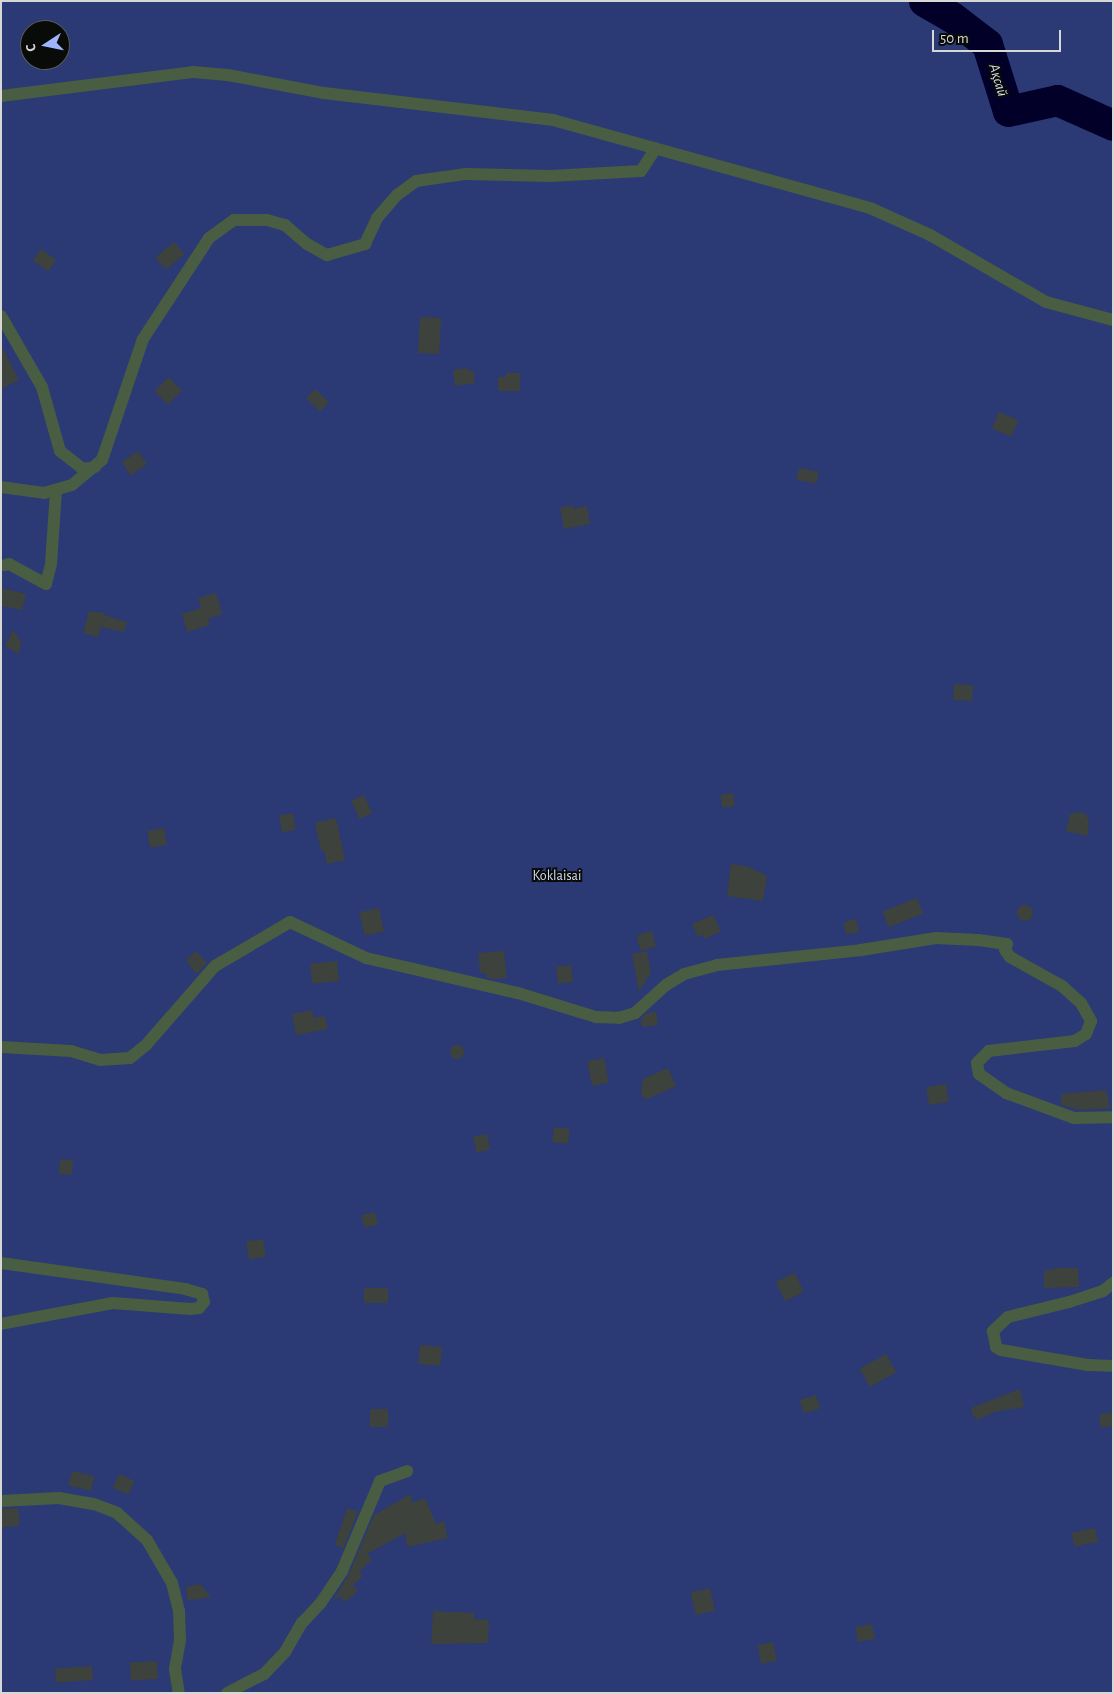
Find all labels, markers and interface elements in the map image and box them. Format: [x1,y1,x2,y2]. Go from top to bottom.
north arrow [20,20,70,70]
scale bar [934,20,1063,52]
text: 50 m [940,31,969,46]
text: С [24,43,39,53]
water label: Ақсай [985,61,1011,99]
park label: Koklaisai [533,868,581,884]

